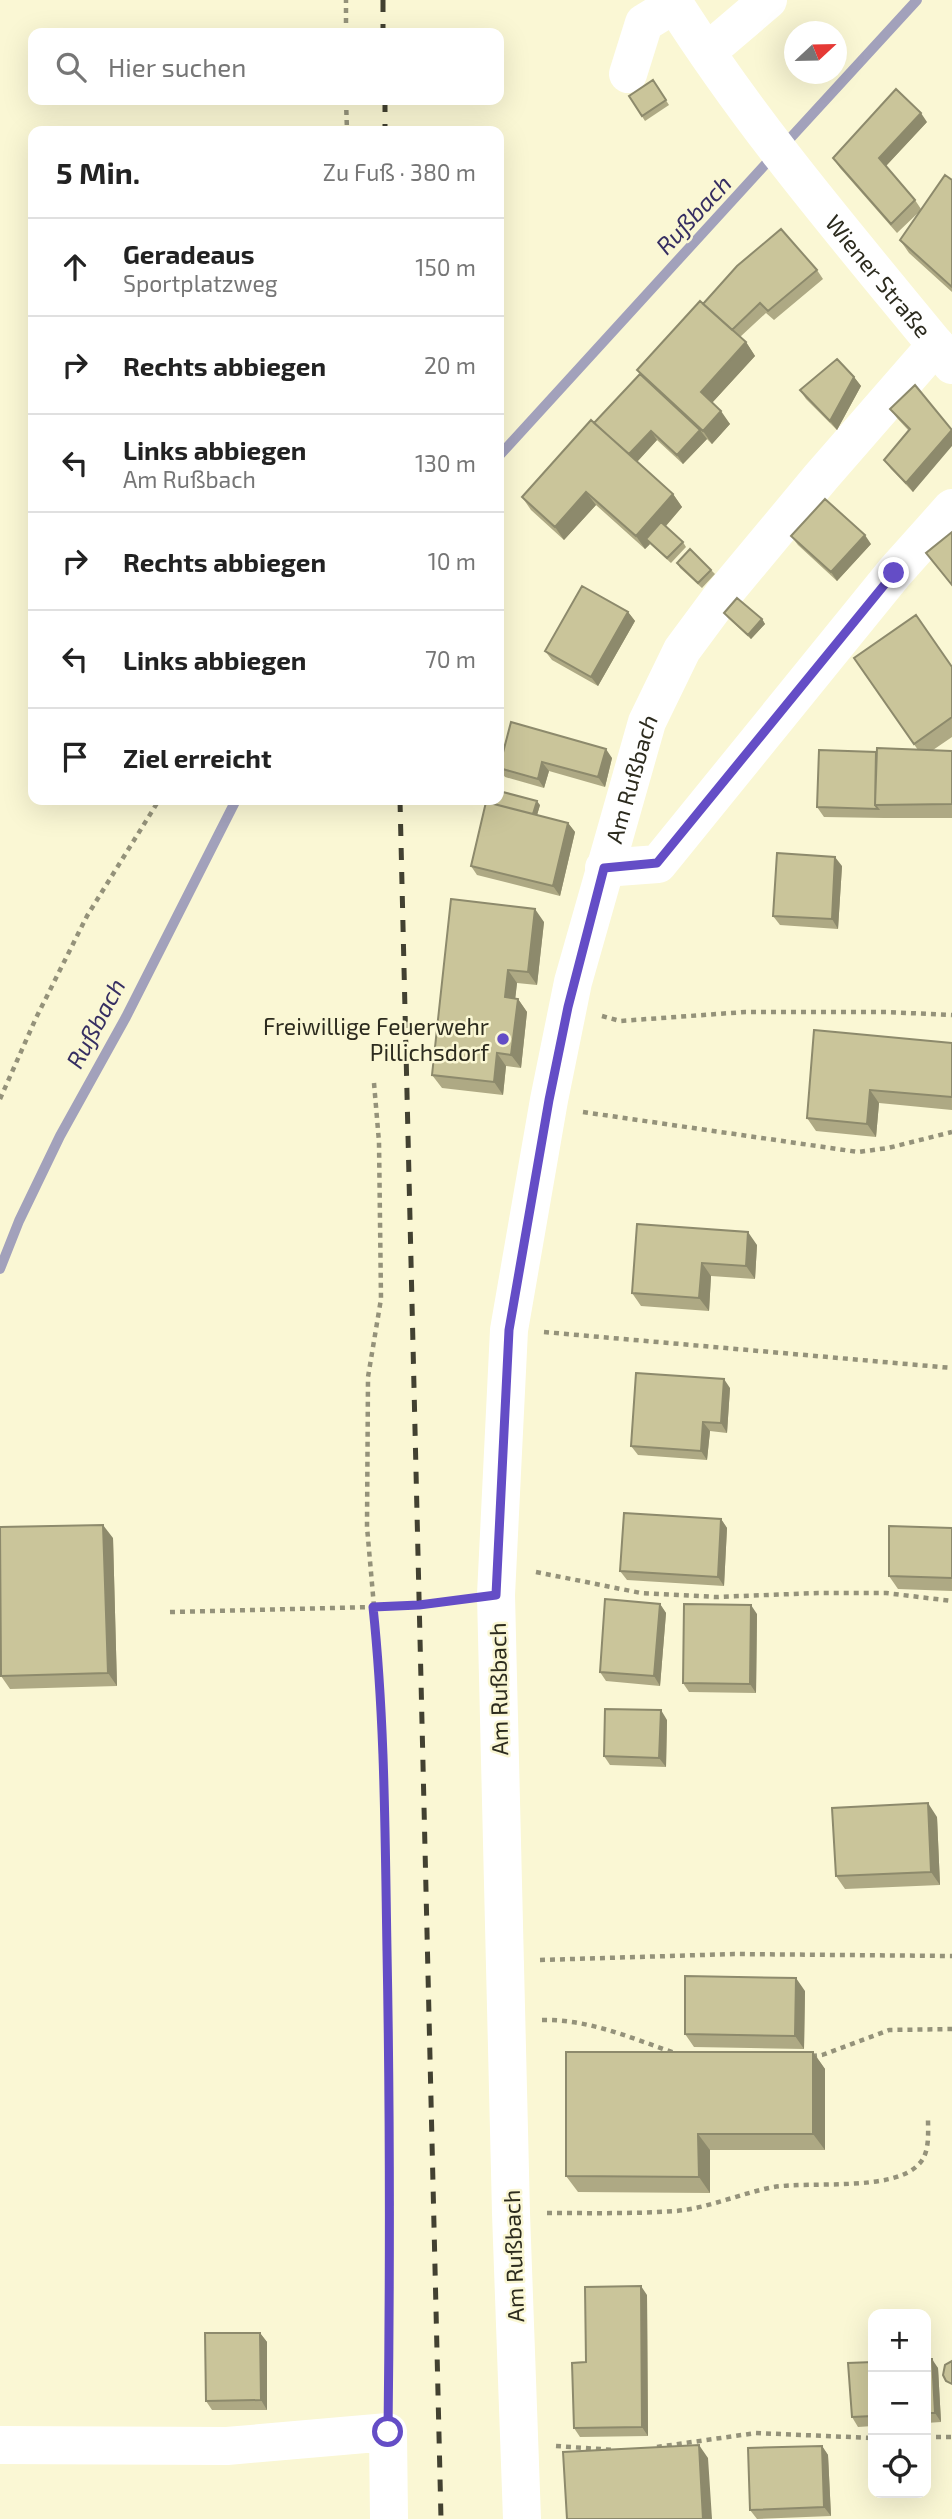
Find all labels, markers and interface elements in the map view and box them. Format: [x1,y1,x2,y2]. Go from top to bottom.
north arrow [784,21,847,84]
search box [28,28,504,105]
icon: search [52,48,90,86]
text: Hier suchen [108,51,246,82]
text: 5 Min. [56,154,140,190]
text: Zu Fuß · 380 m [323,158,476,186]
water label: Rußbach [649,168,737,260]
street label: Wiener Straße [820,209,938,343]
text: Geradeaus [123,238,255,269]
icon: ahead [56,248,94,286]
text: 150 m [415,253,476,281]
text: Sportplatzweg [123,269,278,297]
icon: right [56,346,94,384]
text: Rechts abbiegen [123,350,326,381]
text: 20 m [424,351,476,379]
text: Links abbiegen [123,434,307,465]
icon: left [56,444,94,482]
text: 130 m [415,449,476,477]
text: Am Rußbach [123,465,256,493]
icon: right [56,542,94,580]
text: Rechts abbiegen [123,546,326,577]
text: 10 m [428,547,476,575]
route end [878,557,909,588]
icon: left [56,640,94,678]
text: Links abbiegen [123,644,307,675]
text: 70 m [425,645,476,673]
street label: Am Rußbach [599,709,663,846]
icon: arrive [56,738,94,776]
text: Ziel erreicht [123,742,272,773]
water label: Rußbach [59,973,131,1073]
place label: Freiwillige Feuerwehr Pillichsdorf [263,1012,490,1066]
marker: Freiwillige Feuerwehr Pillichsdorf [495,1031,511,1047]
street label: Am Rußbach [483,1622,513,1756]
street label: Am Rußbach [497,2189,529,2323]
map controls [868,2309,931,2498]
button: + [868,2309,931,2372]
button: − [868,2372,931,2435]
route start [372,2416,403,2447]
button: locate [868,2435,931,2498]

